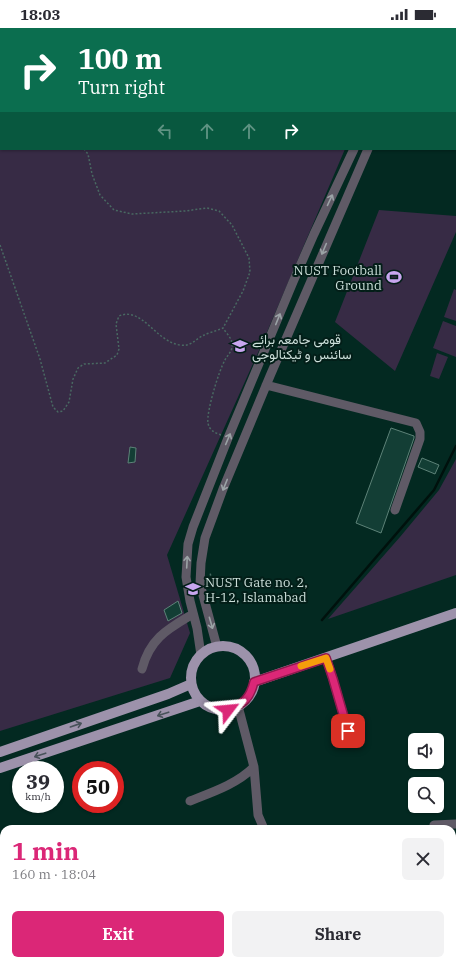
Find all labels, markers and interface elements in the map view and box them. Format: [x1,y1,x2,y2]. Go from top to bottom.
text: 18:03 [20,5,61,24]
text: 100 m [78,40,162,77]
icon: right [12,44,64,96]
text: Turn right [78,76,165,99]
icon: left [154,120,176,142]
icon: ahead [196,120,218,142]
icon: ahead [238,120,260,142]
icon: right [280,120,302,142]
one-way arrow [327,194,334,206]
one-way arrow [320,242,327,254]
place label: NUST Football Ground [294,262,382,294]
sports icon: NUST Football Ground [385,268,403,286]
one-way arrow [275,314,282,326]
place label: قومی جامعہ برائے سائنس و ٹیکنالوجی [252,331,352,363]
school or university icon: قومی جامعہ برائے سائنس و ٹیکنالوجی [231,337,249,355]
one-way arrow [224,433,232,445]
one-way arrow [221,478,228,490]
one-way arrow [184,556,191,569]
place label: NUST Gate no. 2, H-12, Islamabad [205,574,308,606]
school or university icon: NUST Gate no. 2, H-12, Islamabad [184,580,202,598]
one-way arrow [208,617,215,630]
position arrow [207,689,249,731]
one-way arrow [158,710,170,718]
pin [331,714,365,748]
icon: arrive [337,720,359,742]
one-way arrow [70,721,82,729]
map controls [408,733,444,813]
button: sound [408,733,444,769]
one-way arrow [34,751,46,759]
speed limit sign: 50 [72,761,124,813]
text: 39 [26,768,50,795]
button: search [408,777,444,813]
text: km/h [25,790,51,803]
text: 1 min [12,835,79,867]
button: close [402,838,444,880]
text: 160 m · 18:04 [12,866,96,883]
button: Exit [12,911,224,957]
button: Share [232,911,444,957]

